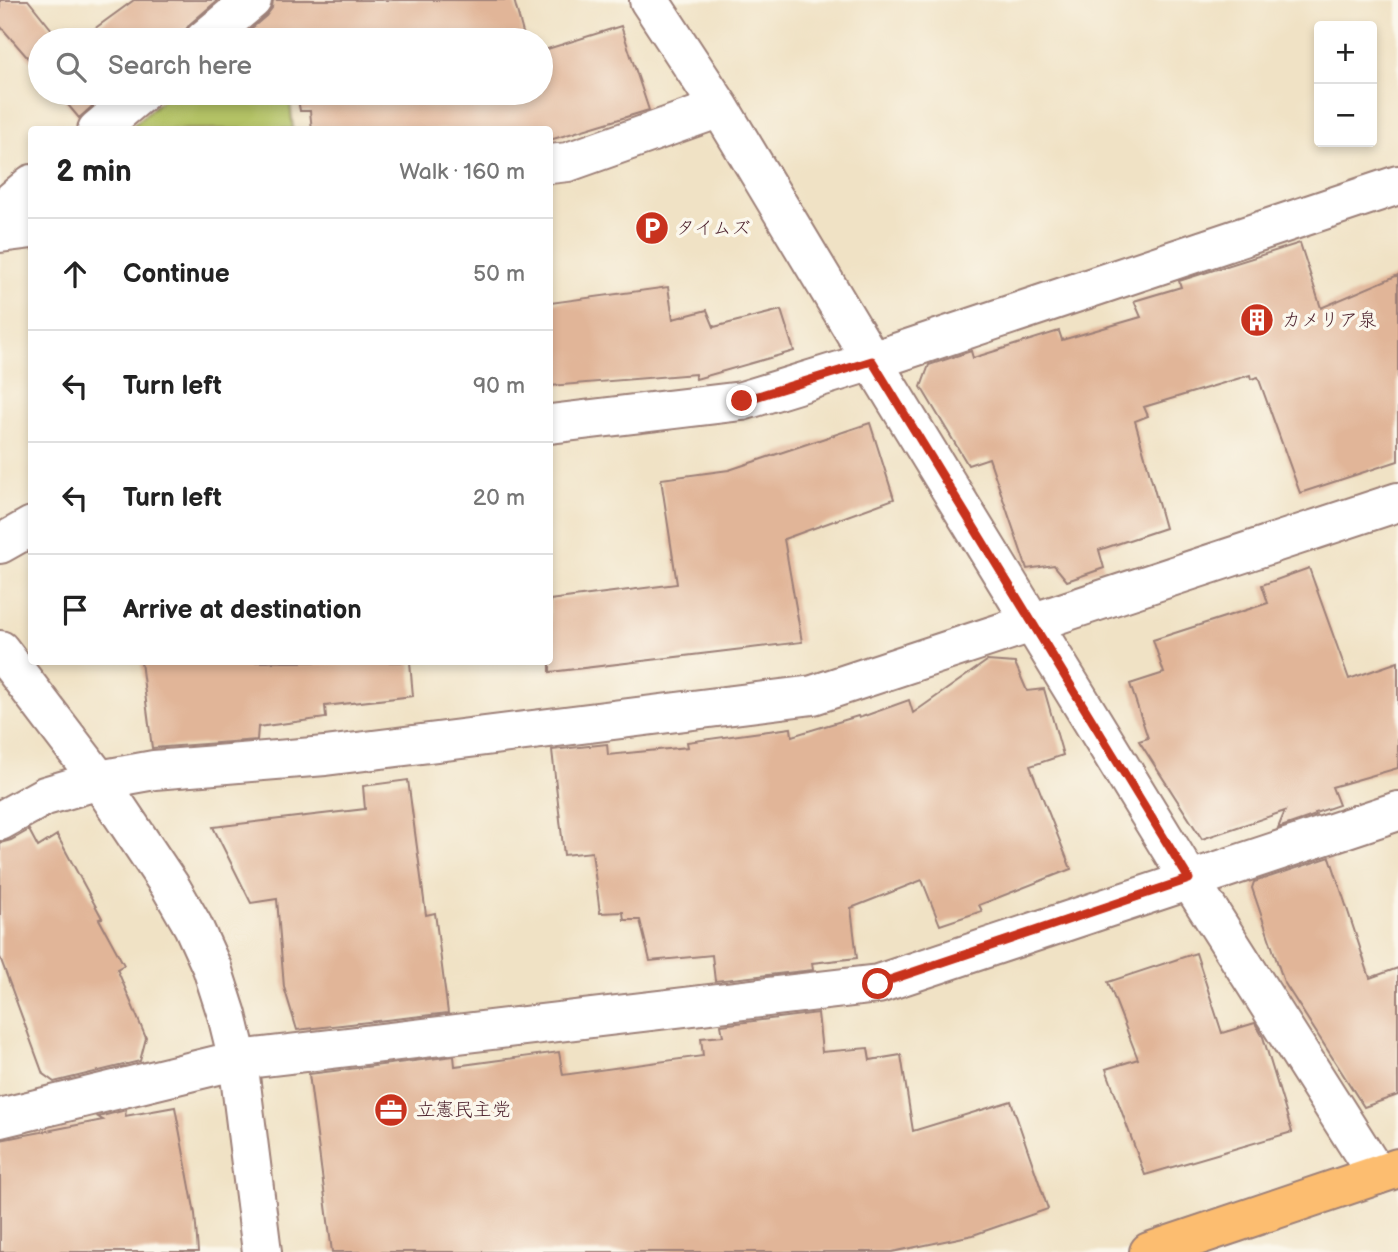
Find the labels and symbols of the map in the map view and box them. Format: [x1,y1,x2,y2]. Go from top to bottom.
parking icon: タイムズ [633,209,671,247]
place label: タイムズ [676,217,750,240]
building icon: カメリア泉 [1238,301,1276,339]
place label: カメリア泉 [1282,309,1377,332]
route end [726,385,757,416]
route start [862,968,893,999]
office icon: 立憲民主党 [372,1091,410,1129]
place label: 立憲民主党 [416,1099,511,1122]

